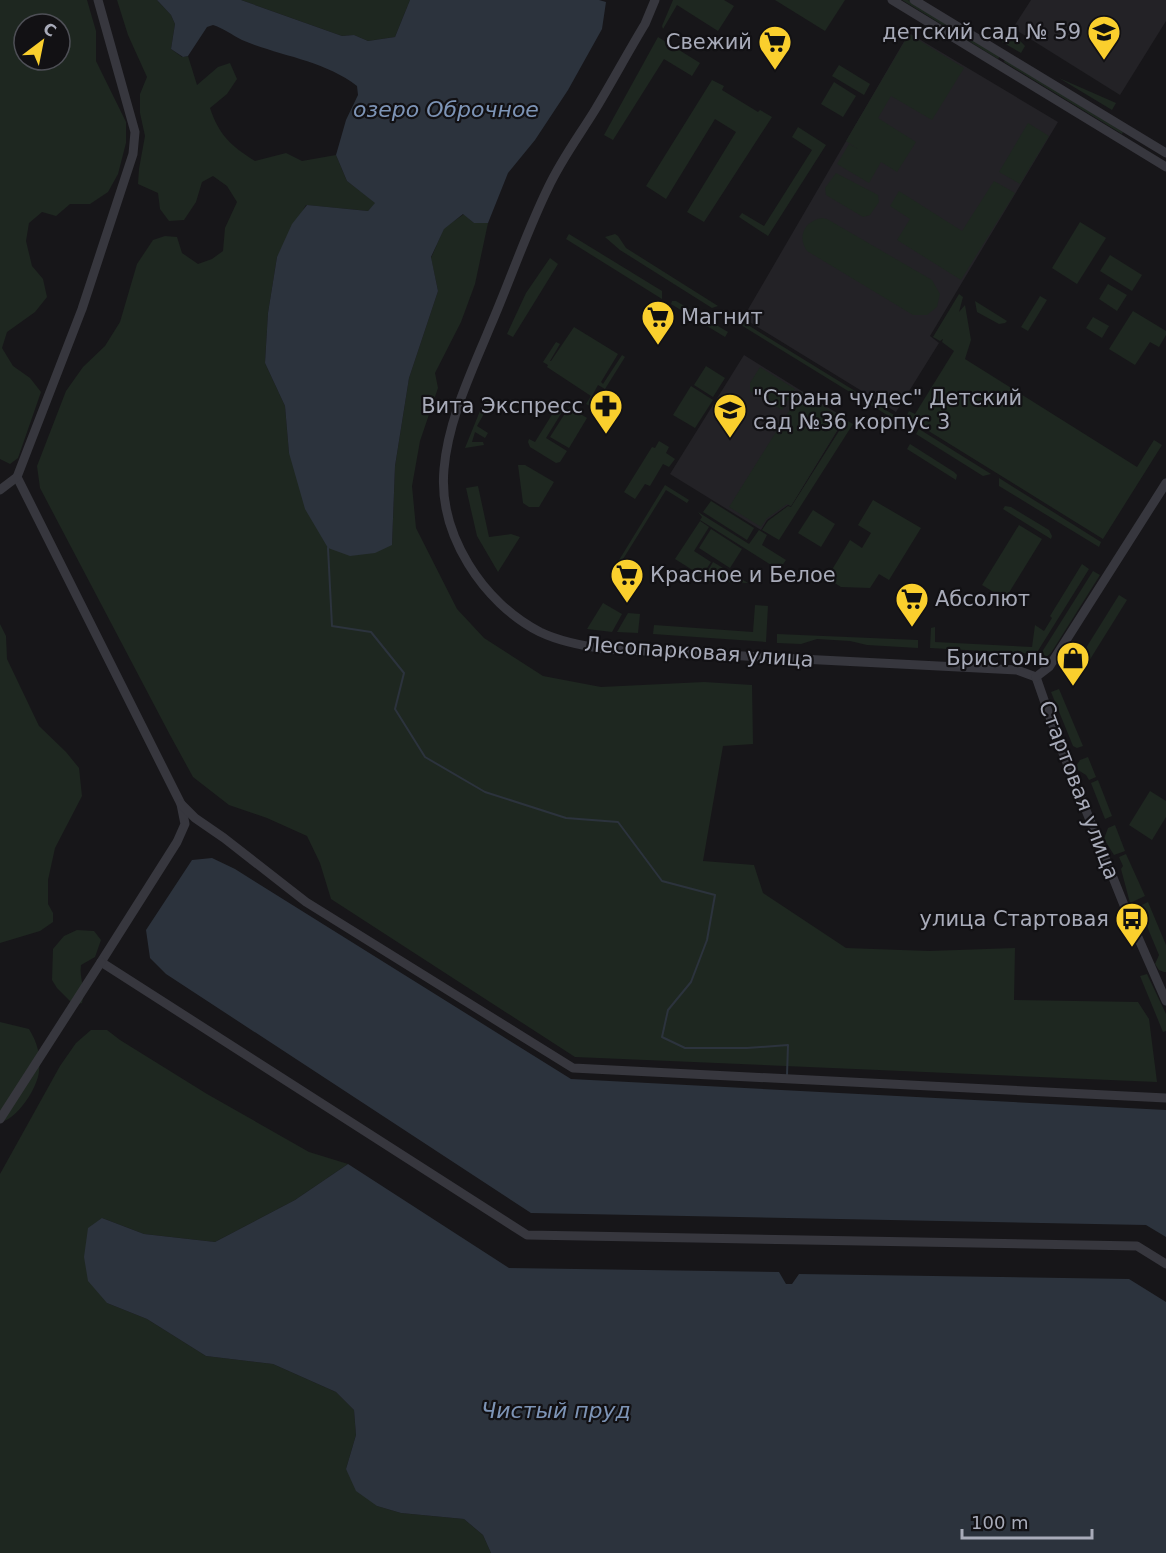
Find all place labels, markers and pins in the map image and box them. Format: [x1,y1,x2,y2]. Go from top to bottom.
school or university icon: детский сад № 59 [1086,14,1122,61]
place label: детский сад № 59 [882,20,1081,44]
supermarket icon: Свежий [757,24,793,71]
place label: Свежий [666,30,752,54]
supermarket icon: Магнит [640,299,676,346]
place label: Магнит [681,305,763,329]
place label: "Страна чудес" Детский сад №36 корпус 3 [753,386,1022,434]
pharmacy icon: Вита Экспресс [588,388,624,435]
school or university icon: "Страна чудес" Детский сад №36 корпус 3 [712,392,748,439]
place label: Вита Экспресс [421,394,583,418]
supermarket icon: Красное и Белое [609,557,645,604]
place label: Красное и Белое [650,563,836,587]
supermarket icon: Абсолют [894,581,930,628]
place label: Абсолют [935,587,1030,611]
shop icon: Бристоль [1055,640,1091,687]
place label: Бристоль [946,646,1050,670]
bus stop icon: улица Стартовая [1114,901,1150,948]
place label: улица Стартовая [920,907,1109,931]

